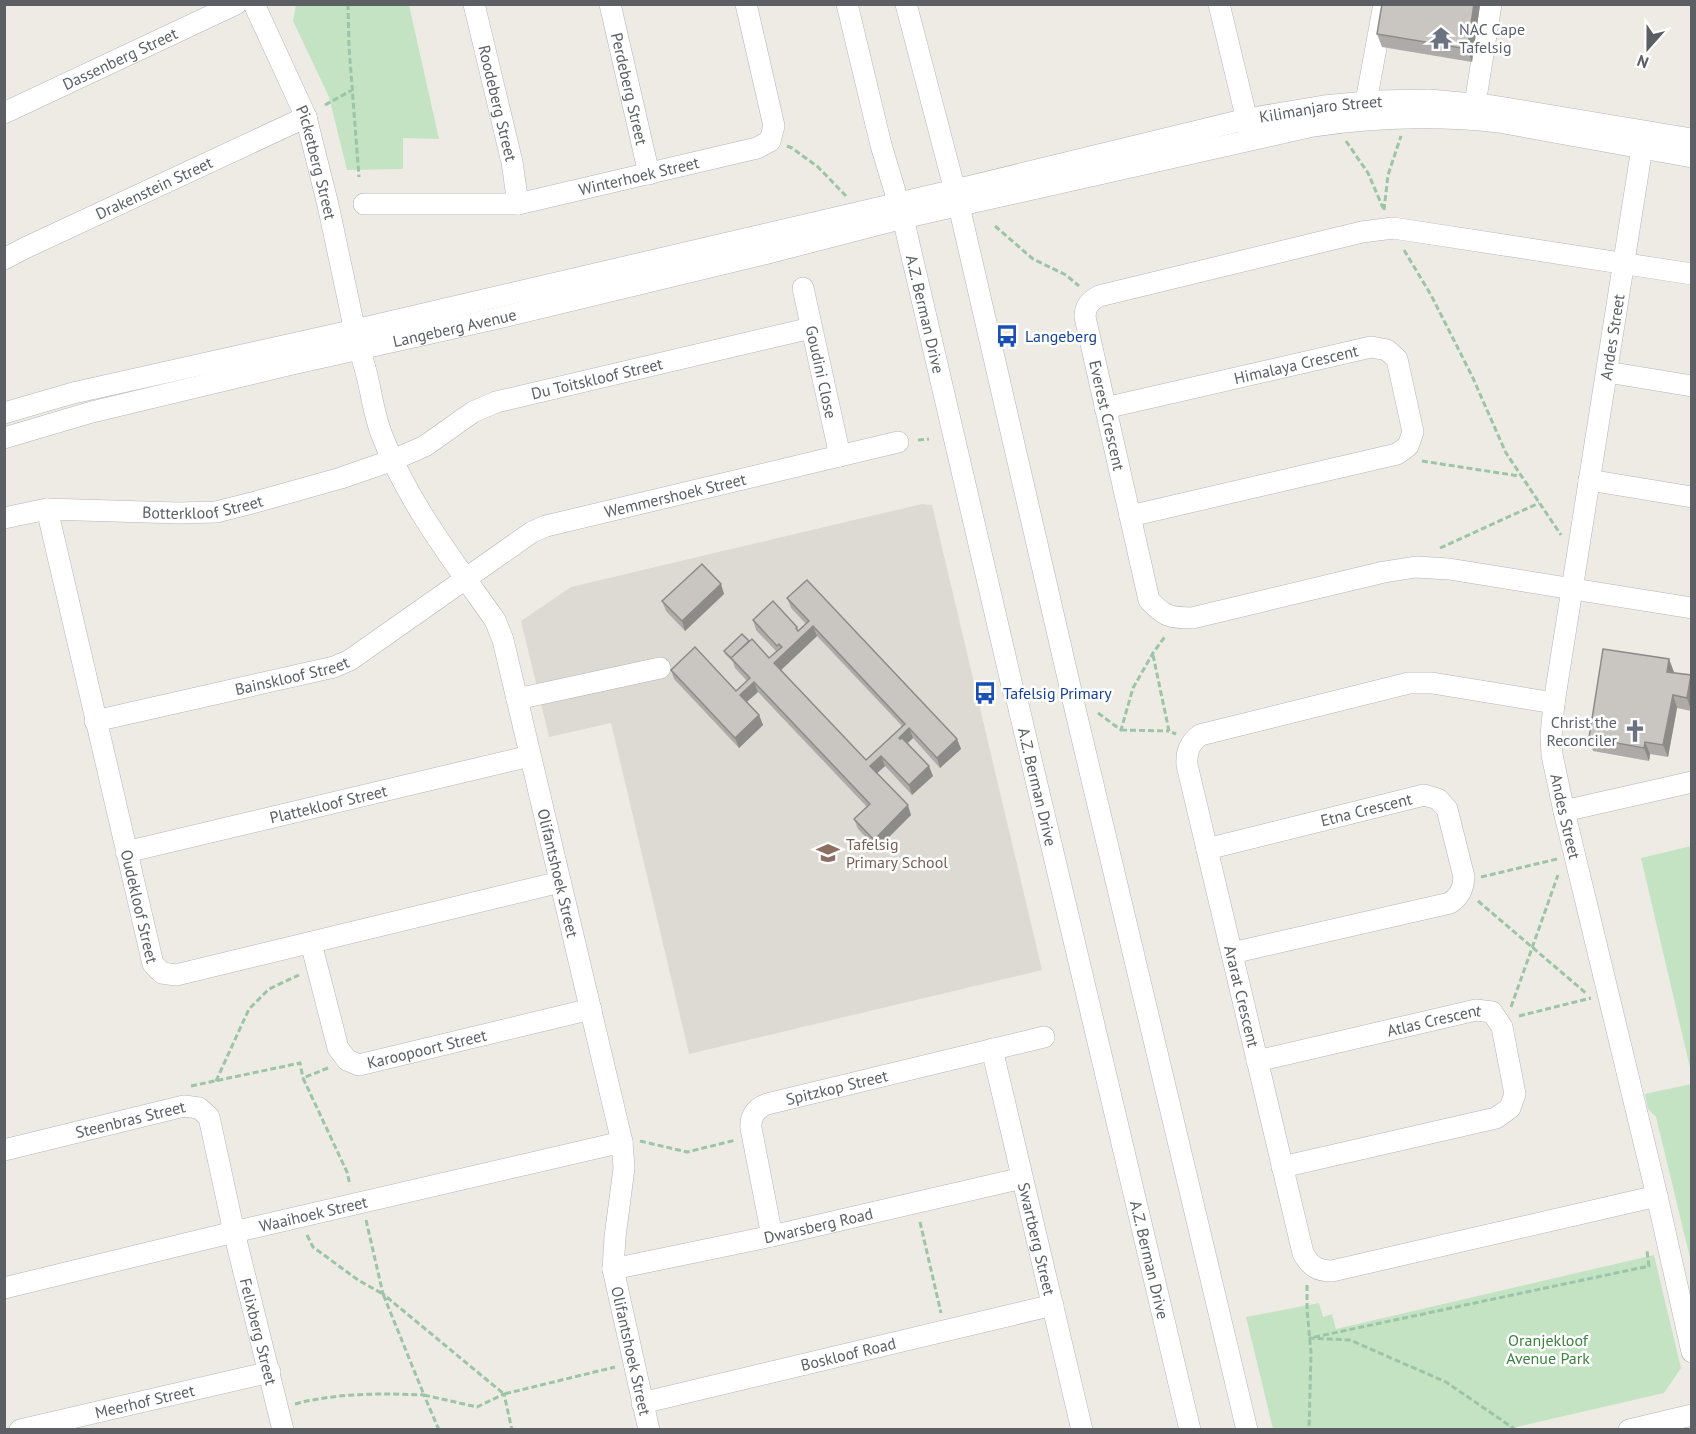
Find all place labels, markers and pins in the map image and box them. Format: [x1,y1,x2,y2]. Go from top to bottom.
place label: NAC Cape Tafelsig [1459,19,1525,57]
temple icon: NAC Cape Tafelsig [1428,25,1454,51]
bus stop icon: Langeberg [994,323,1020,349]
place label: Langeberg [1025,326,1097,346]
bus stop icon: Tafelsig Primary [972,680,998,706]
place label: Tafelsig Primary [1003,683,1112,703]
place label: Christ the Reconciler [1546,712,1618,750]
church icon: Christ the Reconciler [1622,718,1648,744]
place label: Tafelsig Primary School [846,834,948,872]
school or university icon: Tafelsig Primary School [815,840,841,866]

